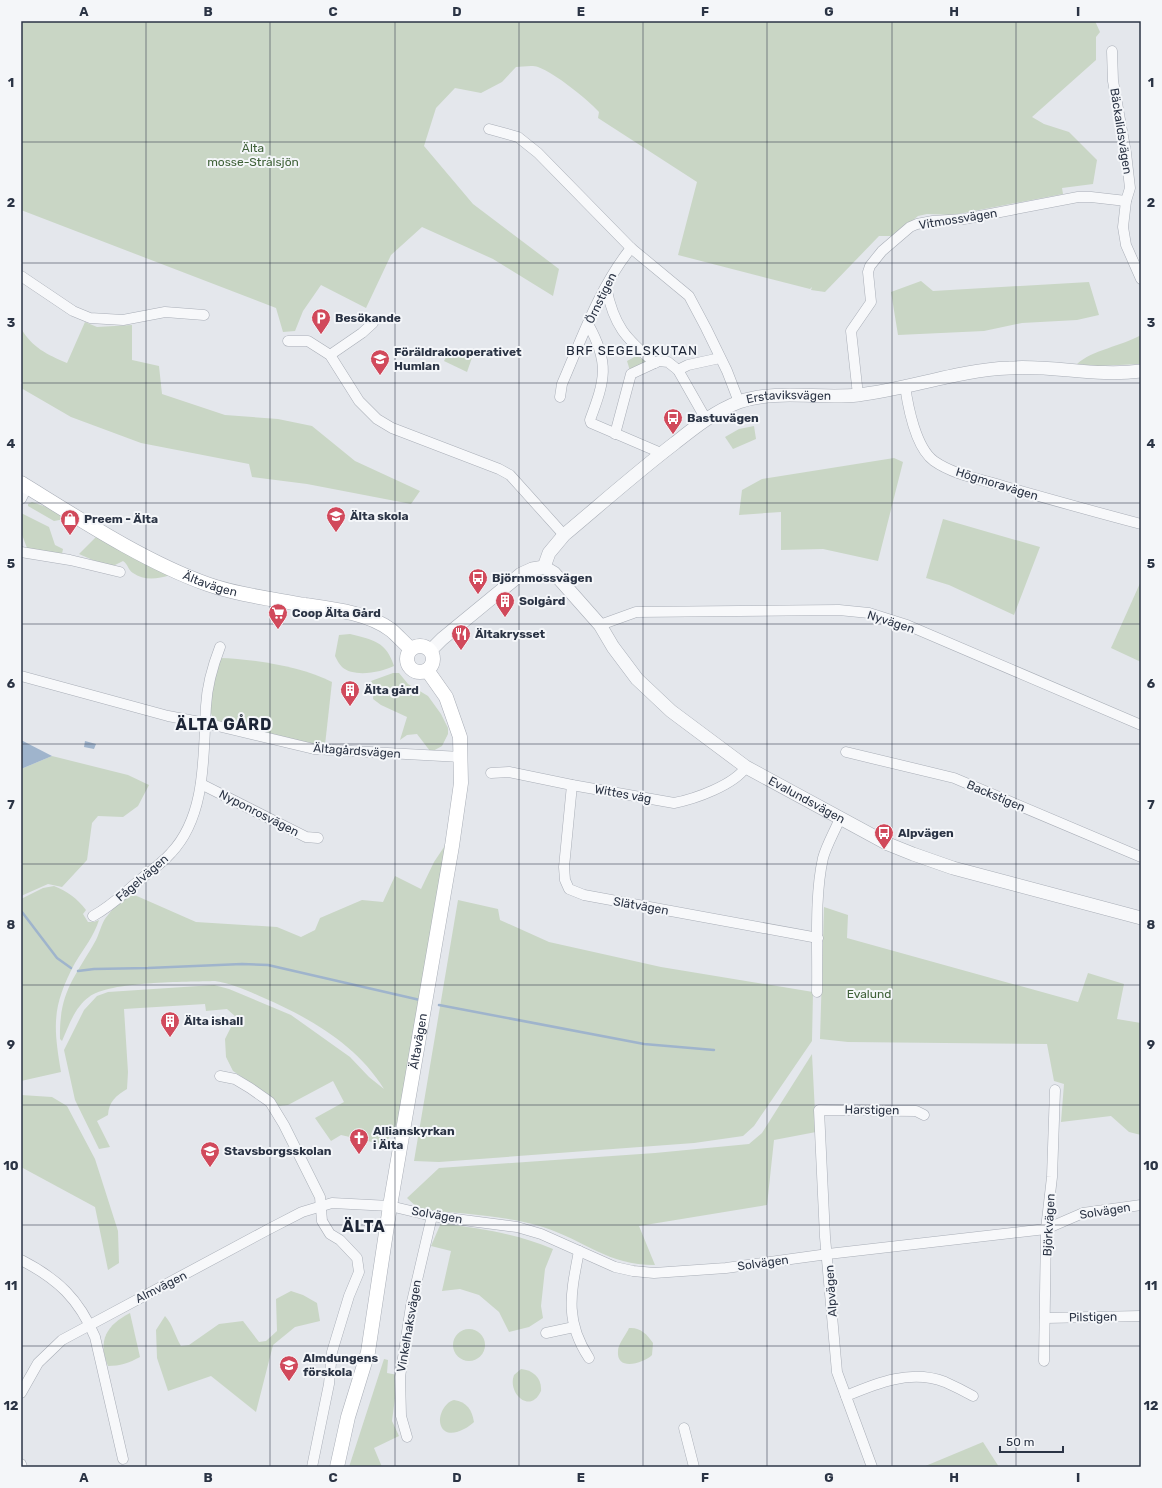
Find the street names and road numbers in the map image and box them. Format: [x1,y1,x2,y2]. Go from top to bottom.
street label: Bäckalidsvägen [1107,87,1135,175]
street label: Vitmossvägen [918,206,998,232]
street label: Örnstigen [583,270,619,326]
street label: Erstaviksvägen [745,388,831,406]
street label: Högmoravägen [954,465,1040,503]
street label: Ältavägen [181,568,239,599]
street label: Nyvägen [865,608,917,636]
street label: Ältagårdsvägen [313,741,401,761]
street label: Evalundsvägen [766,774,847,826]
street label: Backstigen [965,777,1027,815]
street label: Wittes väg [593,782,653,806]
street label: Nyponrosvägen [217,787,301,839]
street label: Fågelvägen [113,852,171,904]
street label: Slätvägen [612,894,670,918]
street label: Ältavägen [407,1012,430,1070]
street label: Harstigen [845,1103,899,1117]
street label: Björkvägen [1040,1193,1058,1257]
street label: Solvägen [1078,1200,1132,1222]
street label: Solvägen [410,1204,464,1226]
street label: Solvägen [737,1252,789,1274]
street label: Alpvägen [822,1265,840,1317]
street label: Almvägen [133,1268,189,1306]
street label: Vinkelhaksvägen [394,1279,424,1373]
street label: Pilstigen [1069,1310,1117,1324]

